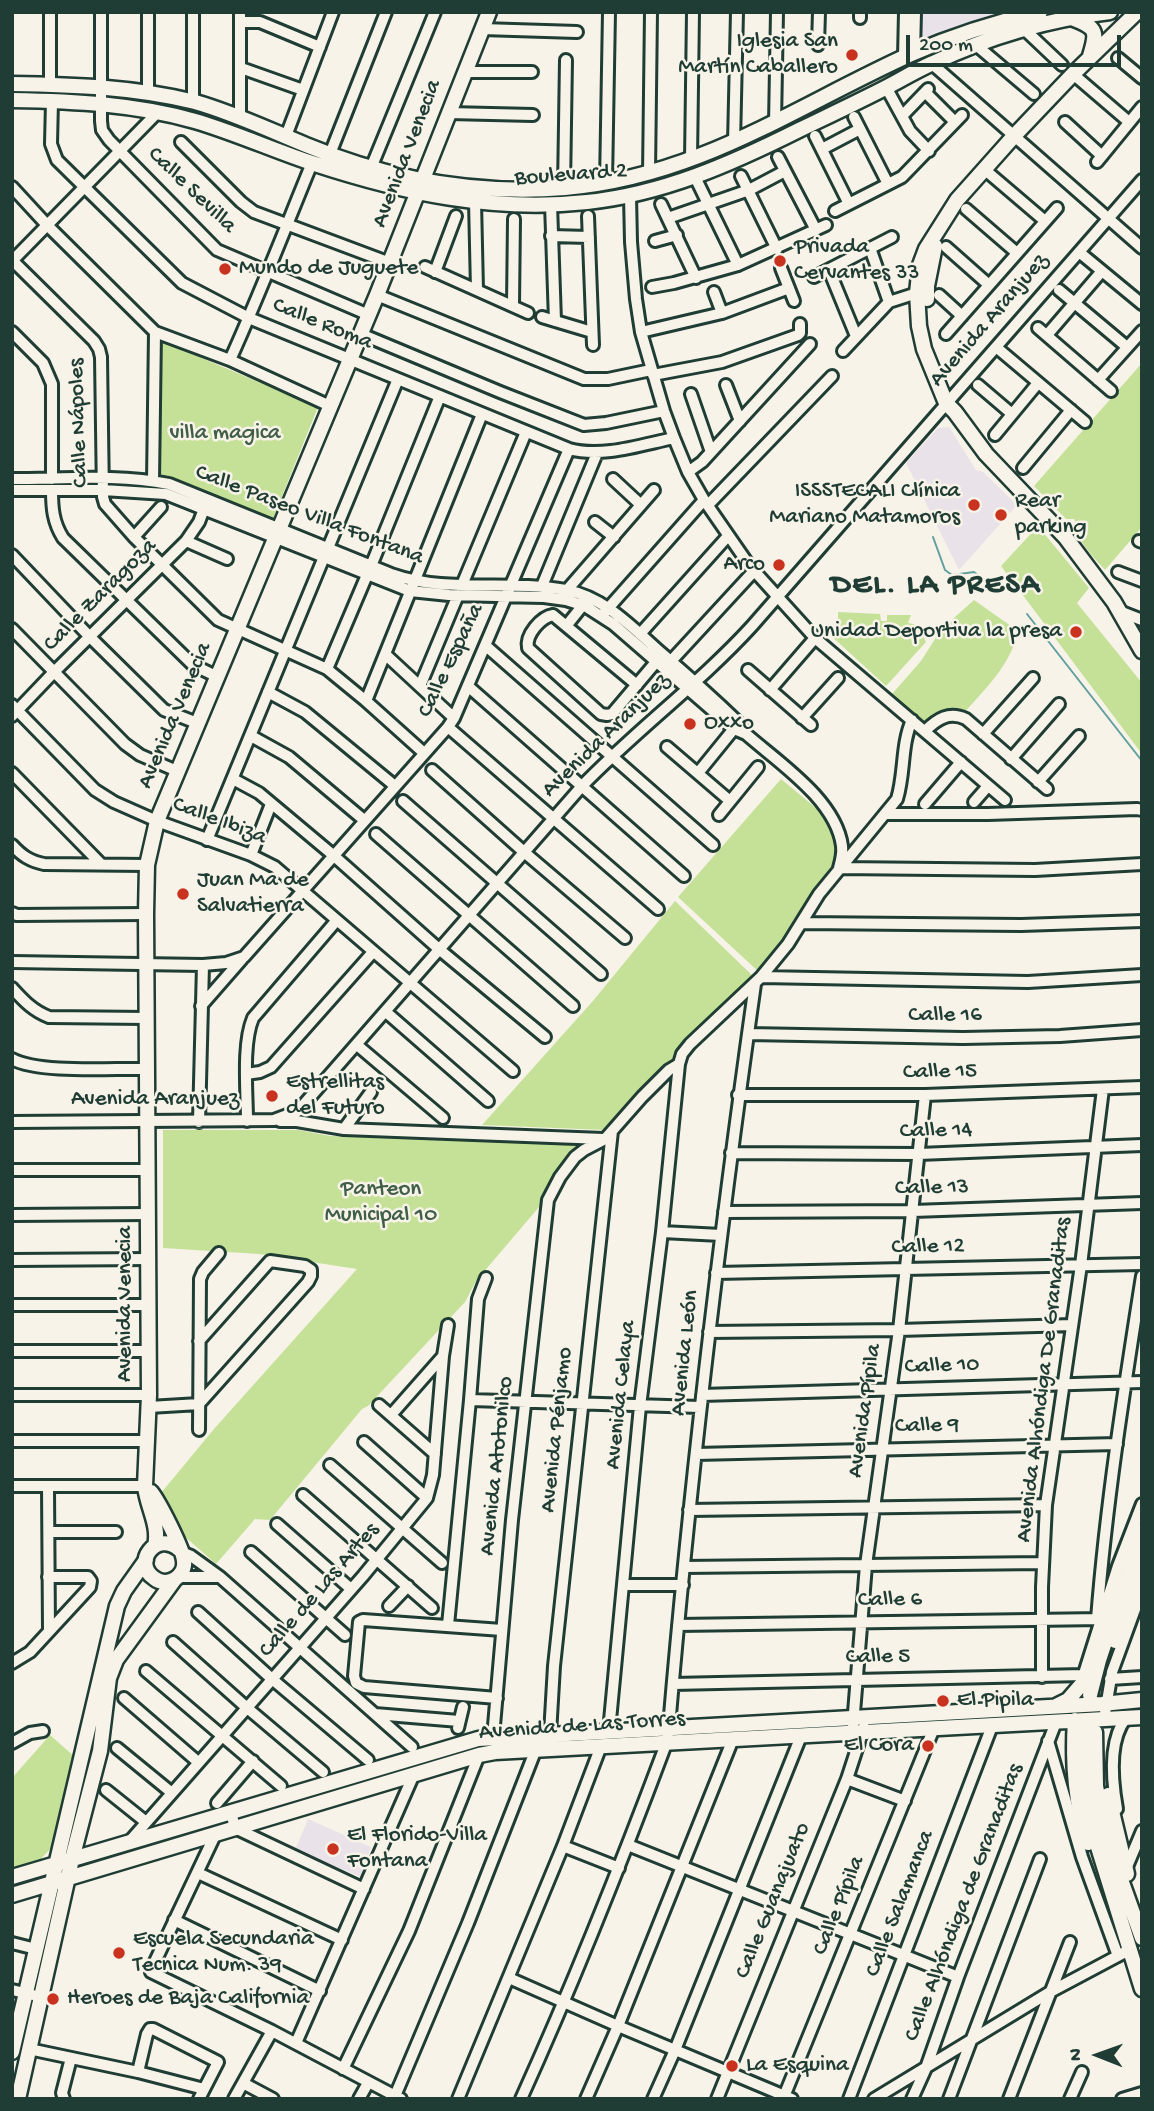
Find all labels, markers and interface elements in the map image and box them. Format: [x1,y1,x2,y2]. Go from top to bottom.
scale bar [909,21,1124,65]
place label: Iglesia San Martín Caballero [678,28,838,82]
text: 200 m [919,34,973,59]
marker: Iglesia San Martín Caballero [844,47,860,63]
street label: Avenida Venecia [367,76,449,232]
street label: Calle Sevilla [141,142,241,240]
street label: Boulevard 2 [514,158,628,194]
place label: Privada Cervantes 33 [794,234,919,288]
street label: Avenida Aranjuez [924,249,1056,393]
marker: Privada Cervantes 33 [772,253,788,269]
place label: Mundo de Juguete [239,255,418,283]
marker: Mundo de Juguete [217,261,233,277]
street label: Calle Roma [268,292,376,358]
street label: Calle Nápoles [64,358,96,488]
park label: villa magica [169,420,281,448]
street label: Calle Paseo Villa Fontana [191,460,427,572]
place label: ISSSTECALI Clínica Mariano Matamoros [769,478,960,532]
place label: Rear parking [1015,488,1086,542]
marker: ISSSTECALI Clínica Mariano Matamoros [966,497,982,513]
marker: Rear parking [993,507,1009,523]
street label: Calle Zaragoza [39,534,163,658]
place label: Arco [724,551,765,579]
marker: Arco [771,557,787,573]
district label: DEL. LA PRESA [833,569,1039,605]
street label: Calle España [413,600,491,722]
place label: Unidad Deportiva la presa [811,618,1062,646]
marker: Unidad Deportiva la presa [1068,624,1084,640]
street label: Avenida Venecia [133,639,219,793]
street label: Avenida Aranjuez [537,668,677,804]
place label: Oxxo [704,710,754,738]
marker: Oxxo [682,716,698,732]
street label: Calle Ibiza [168,792,270,852]
place label: Juan Ma de Salvatierra [197,867,309,921]
marker: Juan Ma de Salvatierra [175,886,191,902]
street label: Calle 16 [908,1002,982,1030]
street label: Calle 15 [903,1059,977,1087]
place label: Estrellitas del Futuro [286,1069,385,1123]
street label: Avenida Aranjuez [71,1086,239,1114]
marker: Estrellitas del Futuro [264,1088,280,1104]
street label: Calle 14 [899,1118,973,1146]
street label: Calle 13 [895,1175,969,1203]
park label: Panteon Municipal 10 [325,1176,437,1230]
street label: Avenida Alhóndiga De Granaditas [1011,1216,1079,1544]
street label: Avenida Venecia [112,1226,140,1382]
street label: Calle 12 [891,1234,965,1262]
street label: Avenida León [666,1289,706,1417]
street label: Avenida Celaya [600,1319,644,1471]
street label: Avenida Pípila [843,1342,889,1480]
street label: Avenida Pénjamo [536,1346,580,1514]
street label: Calle 10 [904,1352,980,1382]
street label: Avenida Atotonilco [475,1375,521,1557]
street label: Calle 9 [895,1413,959,1441]
street label: Calle de Las Artes [254,1518,386,1664]
street label: Calle 6 [858,1587,922,1615]
street label: Calle 5 [845,1644,911,1672]
place label: El Pipila [957,1687,1034,1715]
marker: El Pipila [935,1693,951,1709]
street label: Avenida de Las Torres [478,1706,686,1748]
place label: El Cora [844,1732,914,1760]
marker: El Cora [920,1738,936,1754]
street label: Calle Alhóndiga de Granaditas [899,1760,1031,2046]
street label: Calle Guanajuato [730,1819,818,1983]
place label: El Florido-Villa Fontana [347,1822,487,1876]
street label: Calle Salamanca [860,1827,942,1981]
marker: El Florido-Villa Fontana [325,1841,341,1857]
street label: Calle Pípila [808,1852,872,1960]
place label: Escuela Secundaria Tecnica Num. 39 [133,1926,314,1980]
marker: Escuela Secundaria Tecnica Num. 39 [111,1945,127,1961]
place label: Heroes de Baja California [67,1985,309,2013]
marker: Heroes de Baja California [45,1991,61,2007]
north arrow [1063,2020,1133,2090]
text: N [1065,2048,1088,2061]
place label: La Esquina [746,2052,849,2080]
marker: La Esquina [724,2058,740,2074]

